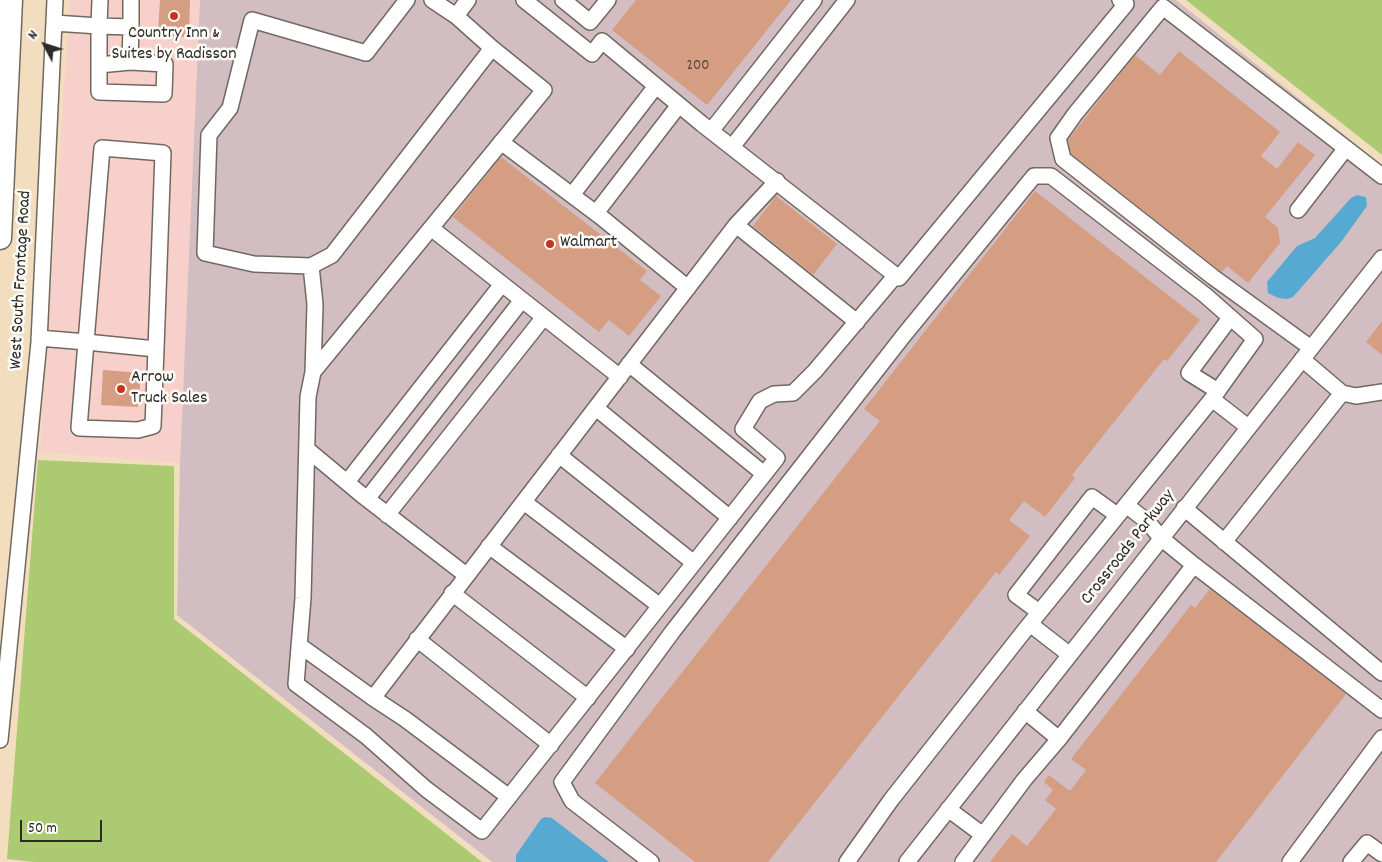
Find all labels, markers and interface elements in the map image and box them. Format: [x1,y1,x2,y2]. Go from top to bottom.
marker: Country Inn & Suites by Radisson [168,10,180,22]
north arrow [20,20,70,70]
place label: Country Inn & Suites by Radisson [112,24,236,66]
text: N [24,26,43,44]
house number: 200 [687,58,709,76]
street label: West South Frontage Road [7,190,37,370]
place label: Walmart [560,233,617,255]
marker: Walmart [544,238,556,250]
place label: Arrow Truck Sales [131,368,208,410]
marker: Arrow Truck Sales [115,383,127,395]
street label: Crossroads Parkway [1077,486,1181,610]
scale bar [22,810,105,842]
text: 50 m [28,818,57,840]

